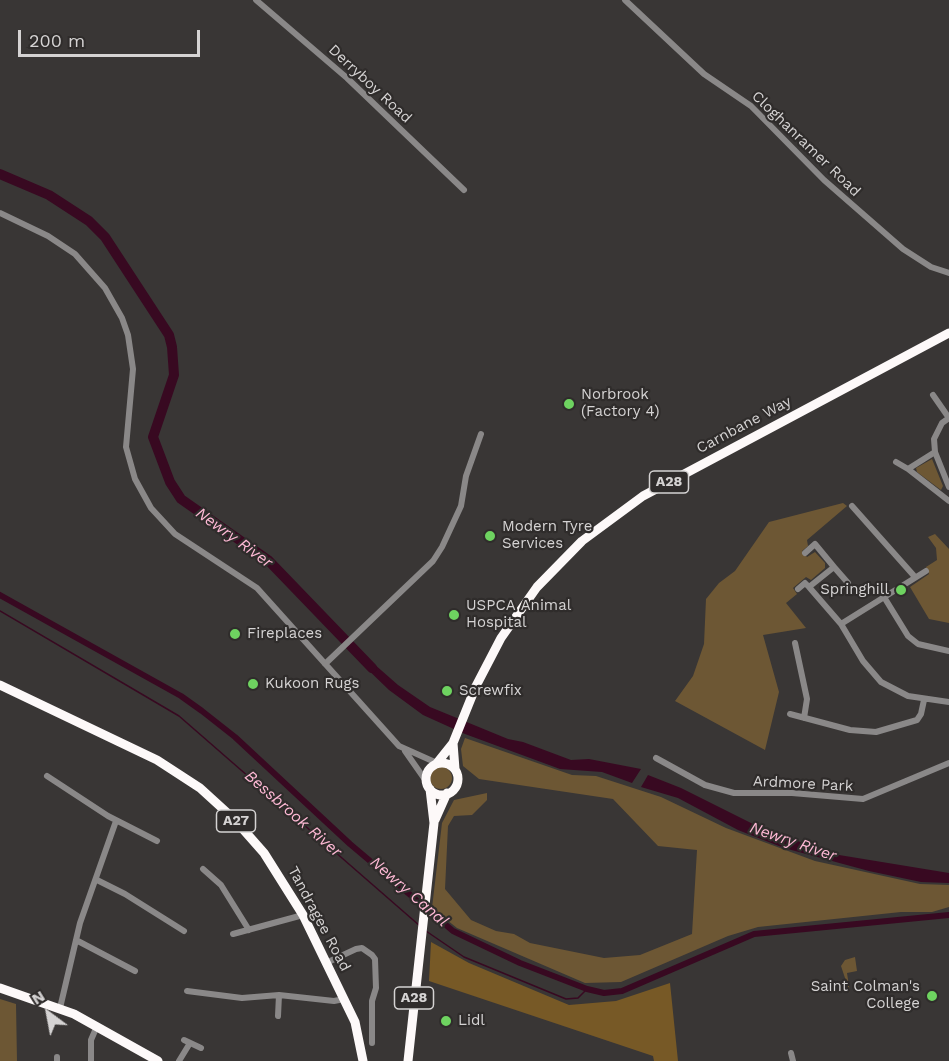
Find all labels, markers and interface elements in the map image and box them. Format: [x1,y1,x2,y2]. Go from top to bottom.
scale bar [21,18,202,56]
text: 200 m [29,30,85,51]
street label: Derryboy Road [325,41,415,127]
street label: Cloghanramer Road [748,87,864,201]
place label: Norbrook (Factory 4) [581,386,660,421]
street label: Carnbane Way [694,392,794,458]
marker: Norbrook (Factory 4) [562,397,576,411]
road number: A28 [650,471,688,493]
water label: Newry River [192,504,276,572]
place label: Modern Tyre Services [502,518,592,553]
marker: Modern Tyre Services [483,529,497,543]
place label: Springhill [820,581,889,599]
marker: Springhill [894,583,908,597]
place label: USPCA Animal Hospital [466,597,571,632]
marker: USPCA Animal Hospital [447,608,461,622]
place label: Fireplaces [247,625,322,643]
marker: Fireplaces [228,627,242,641]
place label: Kukoon Rugs [265,675,359,693]
marker: Kukoon Rugs [246,677,260,691]
place label: Screwfix [459,682,522,700]
marker: Screwfix [440,684,454,698]
water label: Bessbrook River [240,767,346,861]
street label: Ardmore Park [752,772,854,796]
road number: A27 [216,810,256,832]
water label: Newry River [747,818,839,866]
water label: Newry Canal [366,853,452,931]
street label: Tandragee Road [284,863,354,975]
place label: Saint Colman's College [811,978,920,1013]
north arrow [18,983,78,1043]
text: N [28,986,48,1009]
road number: A28 [394,987,434,1009]
marker: Saint Colman's College [925,989,939,1003]
place label: Lidl [458,1012,485,1030]
marker: Lidl [439,1014,453,1028]

